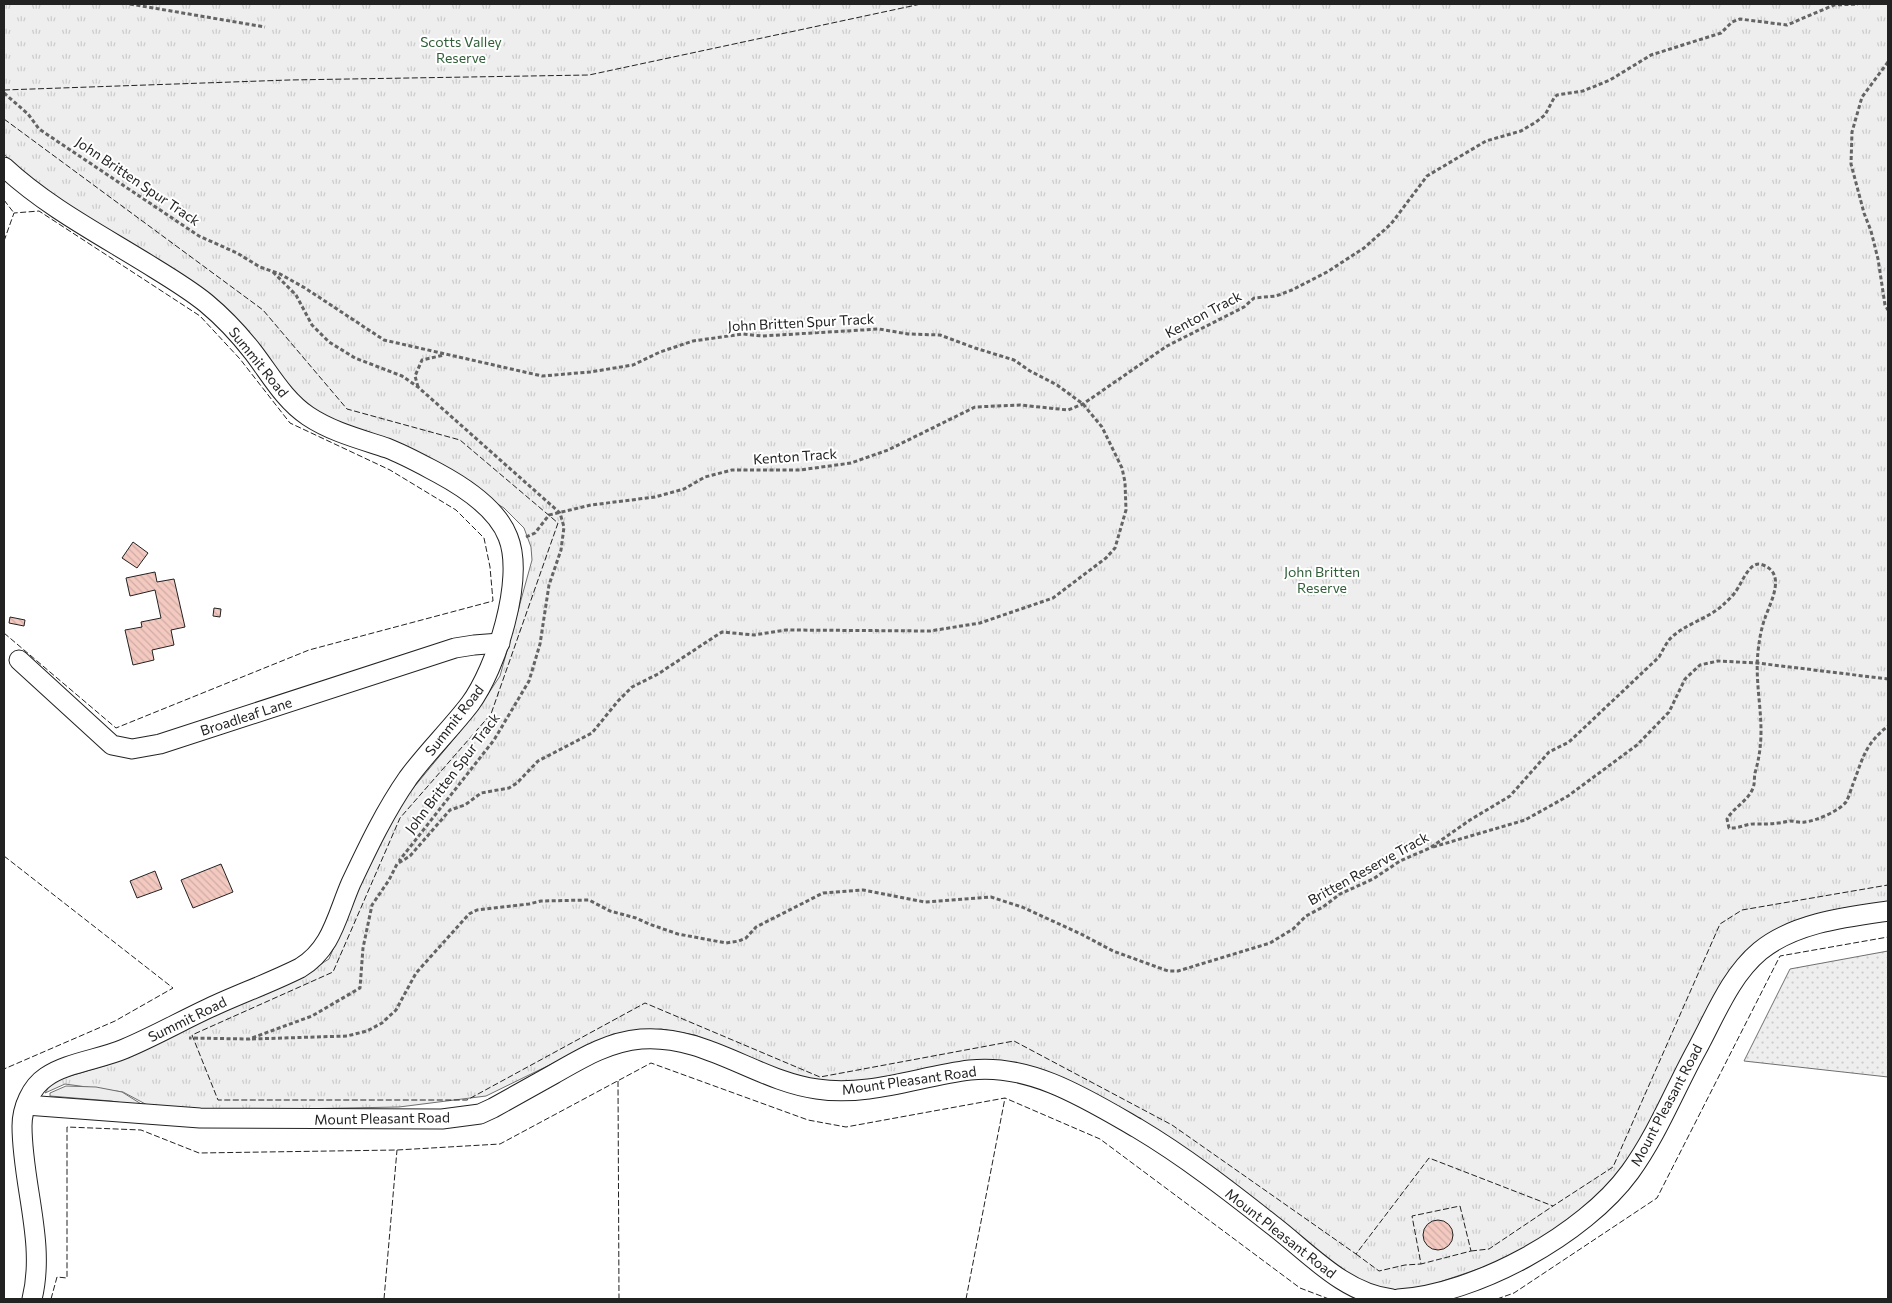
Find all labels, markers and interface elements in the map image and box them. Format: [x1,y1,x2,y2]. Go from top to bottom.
park label: Scotts Valley Reserve [420,33,502,66]
street label: John Britten Spur Track [73,133,204,229]
street label: Kenton Track [1162,287,1244,341]
street label: John Britten Spur Track [727,310,875,334]
street label: Summit Road [226,324,292,400]
street label: Kenton Track [752,445,838,467]
park label: John Britten Reserve [1284,563,1360,596]
street label: Summit Road [421,681,487,759]
street label: Broadleaf Lane [198,693,294,739]
street label: John Britten Spur Track [401,709,503,837]
street label: Britten Reserve Track [1305,828,1432,908]
street label: Summit Road [145,993,229,1045]
street label: Mount Pleasant Road [1627,1041,1705,1169]
street label: Mount Pleasant Road [841,1062,977,1098]
street label: Mount Pleasant Road [314,1108,450,1128]
street label: Mount Pleasant Road [1222,1184,1340,1282]

